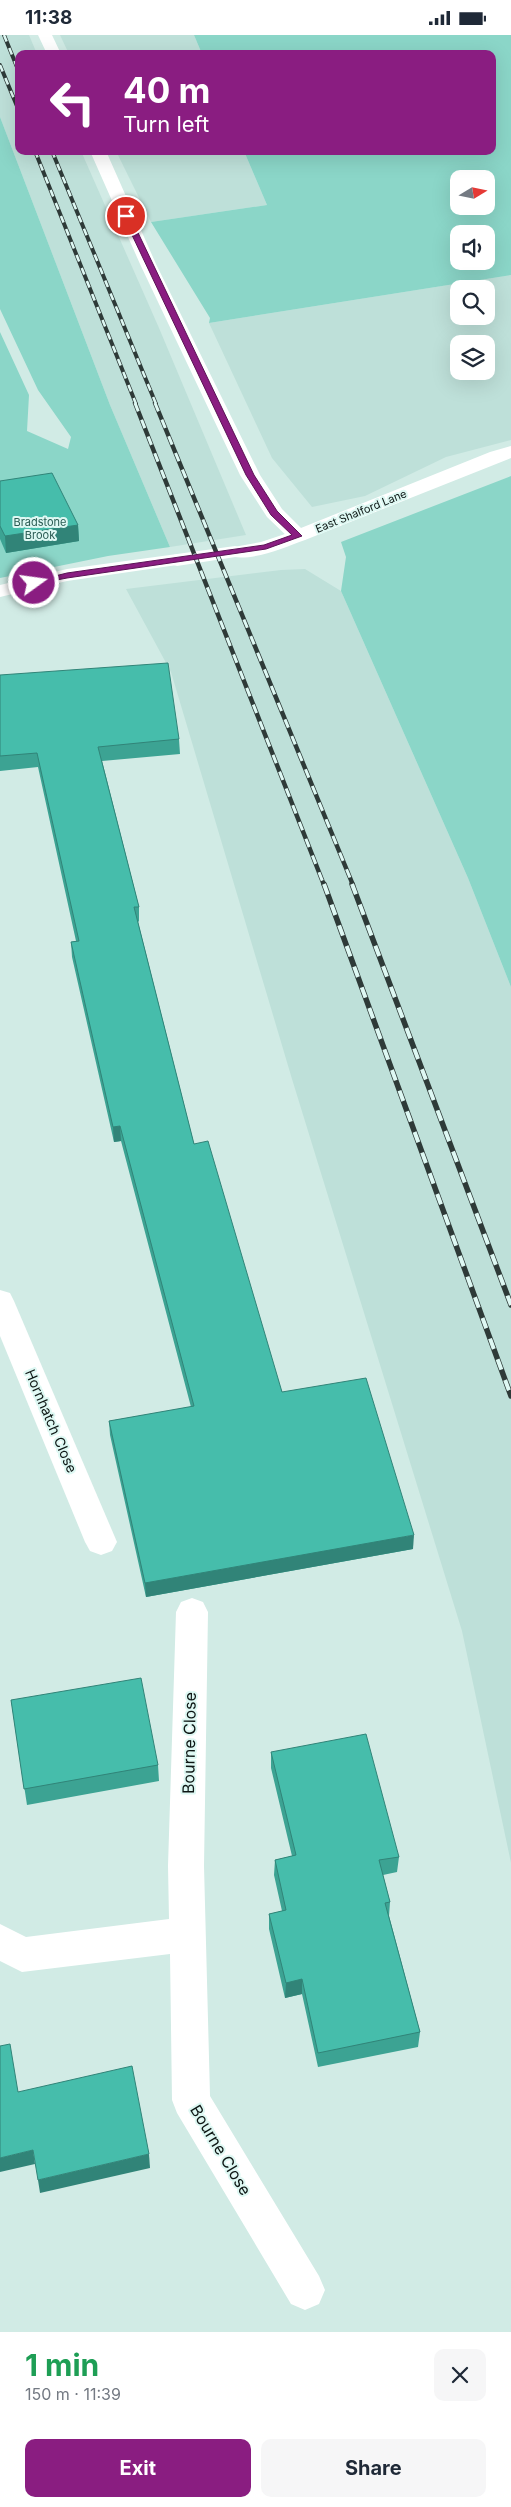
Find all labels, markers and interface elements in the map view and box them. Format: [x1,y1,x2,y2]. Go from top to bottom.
text: 11:38 [25,6,72,29]
text: 40 m [123,69,211,111]
icon: left [40,70,105,135]
text: Turn left [123,111,209,137]
north arrow [450,170,495,215]
map controls [450,170,495,380]
pin [105,195,147,237]
icon: arrive [112,202,140,230]
button: sound [450,225,495,270]
button: search [450,280,495,325]
button: layers [450,335,495,380]
street label: East Shalford Lane [313,486,409,536]
park label: Bradstone Brook [13,515,67,542]
position arrow [7,556,59,608]
street label: Hornhatch Close [22,1366,81,1475]
street label: Bourne Close [178,1692,200,1794]
street label: Bourne Close [186,2101,256,2199]
text: 1 min [25,2347,99,2383]
button: close [434,2349,486,2401]
text: 150 m · 11:39 [25,2384,121,2404]
button: Exit [25,2439,251,2497]
button: Share [261,2439,486,2497]

